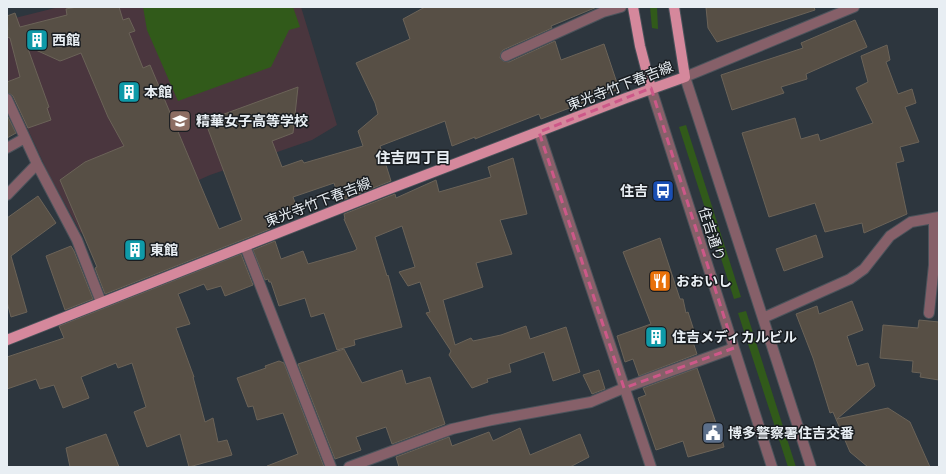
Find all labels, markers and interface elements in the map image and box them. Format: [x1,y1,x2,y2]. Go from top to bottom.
building icon: 西館 [24,27,50,53]
place label: 西館 [52,31,80,51]
street label: 東光寺竹下春吉線 [564,58,676,116]
building icon: 本館 [116,79,142,105]
place label: 本館 [144,83,172,103]
school or university icon: 精華女子高等学校 [167,108,193,134]
place label: 精華女子高等学校 [196,112,308,132]
district label: 住吉四丁目 [375,148,451,169]
street label: 東光寺竹下春吉線 [262,174,374,232]
bus stop icon: 住吉 [650,178,676,204]
place label: 住吉 [620,182,648,202]
street label: 住吉通り [693,205,729,264]
building icon: 東館 [122,237,148,263]
place label: 東館 [150,241,178,261]
restaurant icon: おおいし [647,268,673,294]
place label: おおいし [676,272,732,292]
building icon: 住吉メディカルビル [643,324,669,350]
place label: 住吉メディカルビル [672,328,797,348]
public building icon: 博多警察署住吉交番 [700,420,726,446]
place label: 博多警察署住吉交番 [728,424,854,444]

